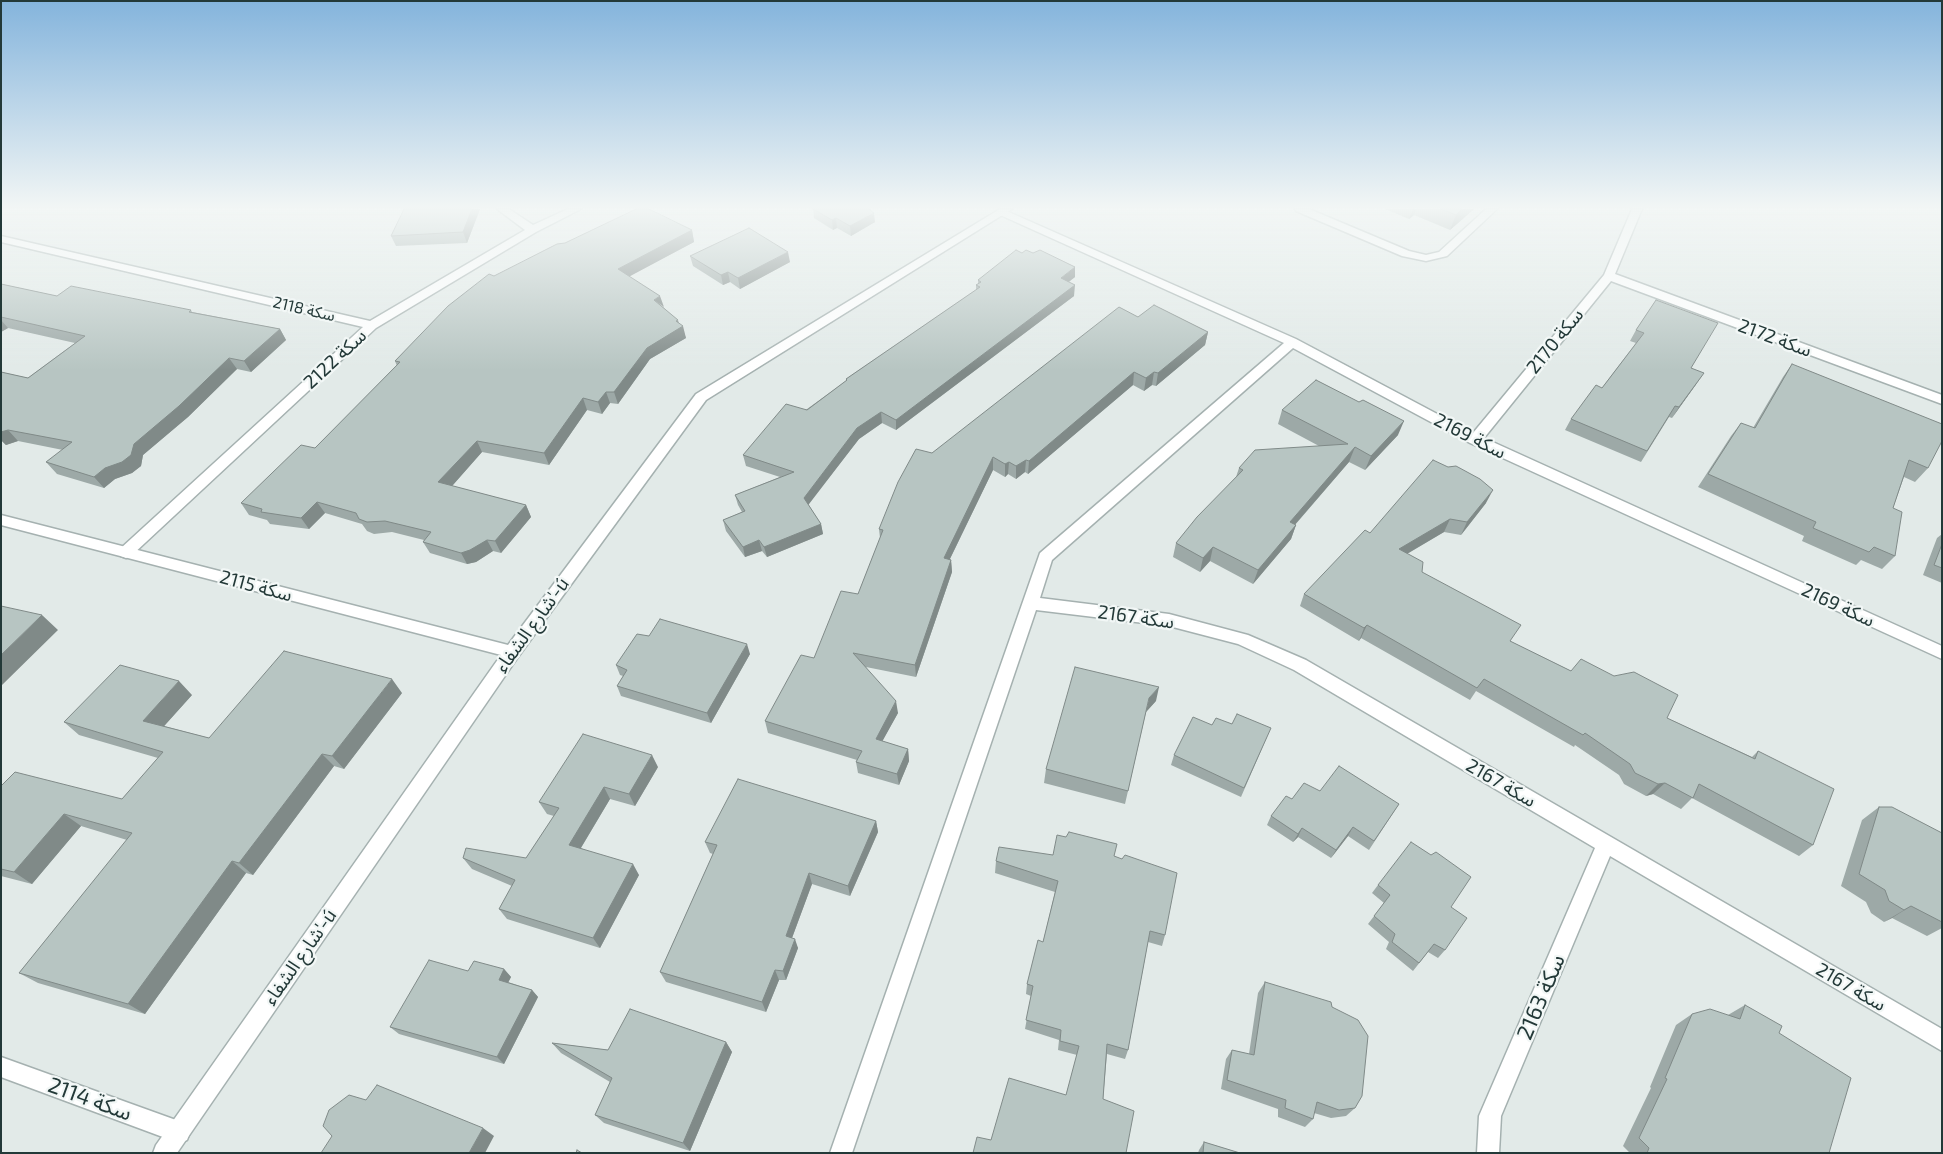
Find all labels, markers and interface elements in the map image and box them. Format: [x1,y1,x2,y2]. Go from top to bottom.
street label: سكة 2118 [271,293,337,325]
street label: سكة 2170 [1522,304,1588,378]
street label: سكة 2172 [1735,314,1815,362]
street label: سكة 2122 [299,324,371,394]
street label: سكة 2169 [1430,408,1510,464]
street label: سكة 2115 [217,565,295,607]
street label: شارع الشفاء'-ú [490,573,574,677]
street label: سكة 2169 [1798,578,1878,632]
street label: سكة 2167 [1096,600,1176,634]
street label: سكة 2167 [1462,754,1540,812]
street label: شارع الشفاء'-ú [259,905,341,1009]
street label: سكة 2163 [1511,950,1571,1044]
street label: سكة 2167 [1812,958,1890,1016]
street label: سكة 2114 [44,1072,136,1126]

